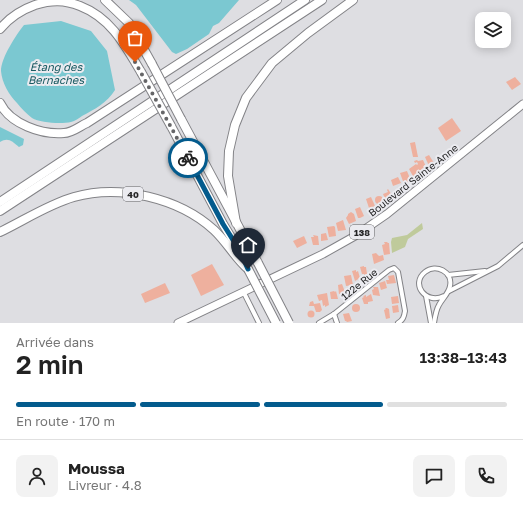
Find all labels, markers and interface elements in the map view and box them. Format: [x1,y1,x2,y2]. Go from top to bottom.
map controls [475,12,511,48]
button: layers [475,12,511,48]
pin [118,21,152,62]
icon: bag [124,27,146,49]
water label: Étang des Bernaches [28,60,85,86]
courier [168,138,208,178]
street label: Boulevard Sainte-Anne [366,141,460,219]
icon: bike [177,147,199,169]
road number: 40 [123,187,143,201]
road number: 138 [350,225,374,239]
pin [231,228,265,269]
icon: home [237,234,259,256]
street label: 122e Rue [338,266,380,302]
text: Arrivée dans [16,334,94,350]
text: 13:38–13:43 [420,348,507,366]
text: 2 min [16,349,84,380]
text: En route · 170 m [16,413,115,429]
button: person [16,455,58,497]
button: chat [413,455,455,497]
button: phone [465,455,507,497]
text: Moussa [68,459,125,477]
text: Livreur · 4.8 [68,477,142,493]

